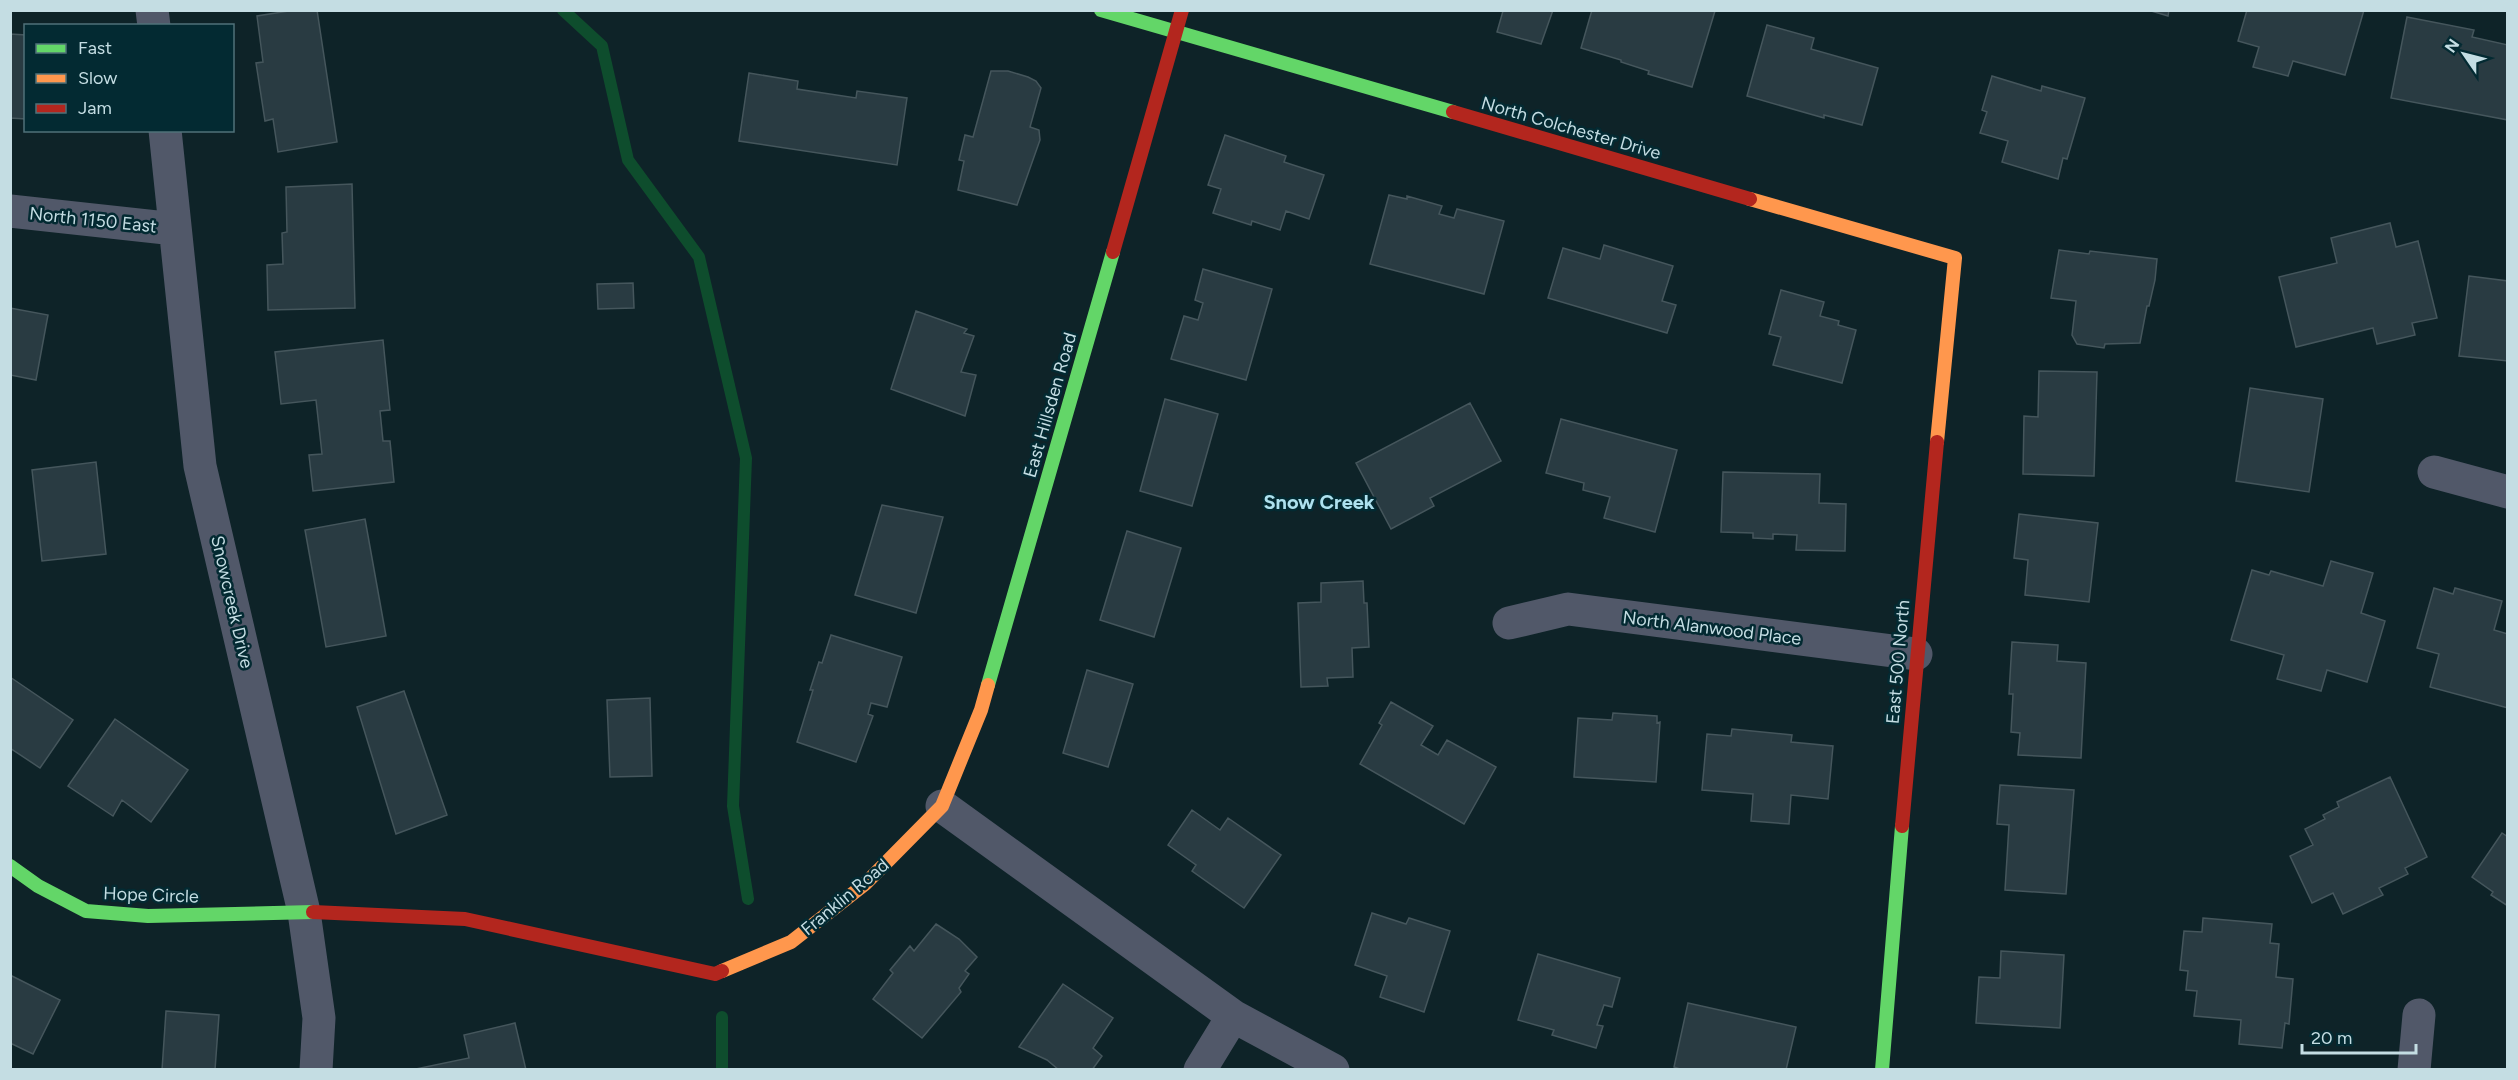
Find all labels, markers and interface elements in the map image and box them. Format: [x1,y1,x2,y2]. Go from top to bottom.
legend [24,24,234,132]
north arrow [2434,24,2494,84]
text: N [2441,35,2463,56]
text: Fast [78,37,112,59]
text: Slow [78,67,117,89]
street label: North Colchester Drive [1479,92,1664,164]
text: Jam [78,97,112,119]
street label: North 1150 East [28,202,158,238]
street label: East Hillsden Road [1019,330,1081,480]
district label: Snow Creek [1263,490,1375,514]
street label: Snowcreek Drive [206,534,258,671]
street label: East 500 North [1882,599,1914,725]
street label: North Alanwood Place [1621,606,1803,650]
street label: Franklin Road [797,854,893,940]
street label: Hope Circle [103,882,199,908]
scale bar [2302,1017,2416,1055]
text: 20 m [2311,1027,2352,1049]

